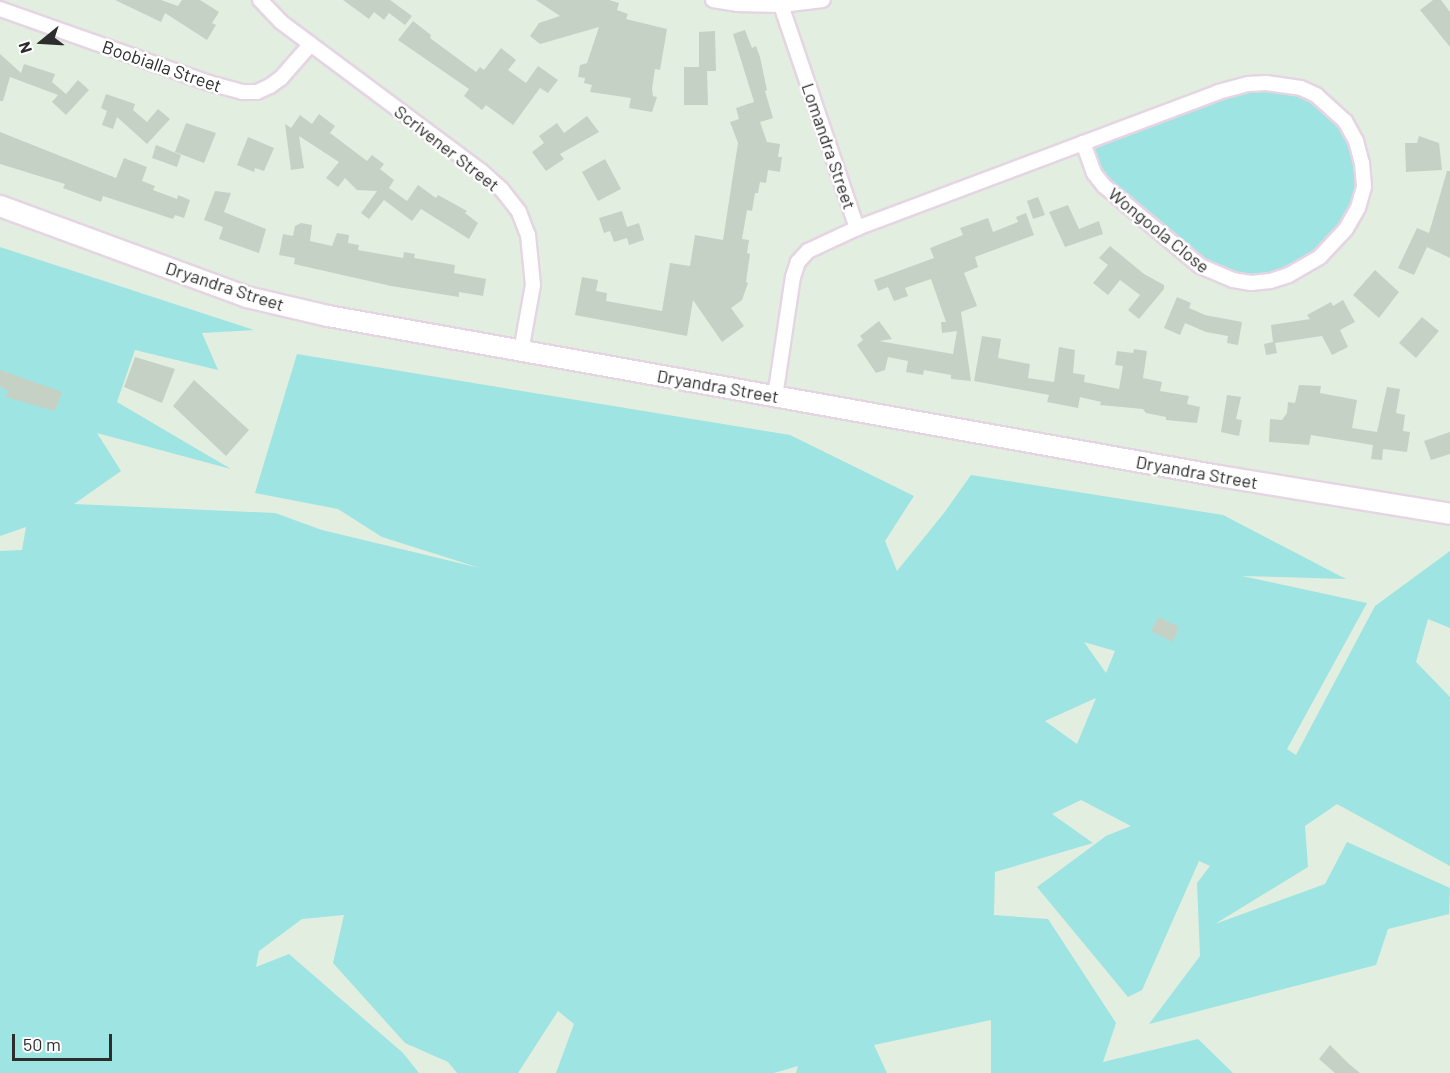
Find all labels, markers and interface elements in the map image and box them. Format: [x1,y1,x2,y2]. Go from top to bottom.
north arrow [12,12,72,72]
street label: Boobialla Street [100,35,224,97]
text: N [14,40,35,56]
street label: Lomandra Street [797,80,861,212]
street label: Scrivener Street [390,100,504,196]
street label: Wongoola Close [1104,183,1214,277]
street label: Dryandra Street [163,257,287,315]
street label: Dryandra Street [655,365,781,407]
street label: Dryandra Street [1134,451,1260,493]
scale bar [15,1022,116,1060]
text: 50 m [23,1033,61,1055]

